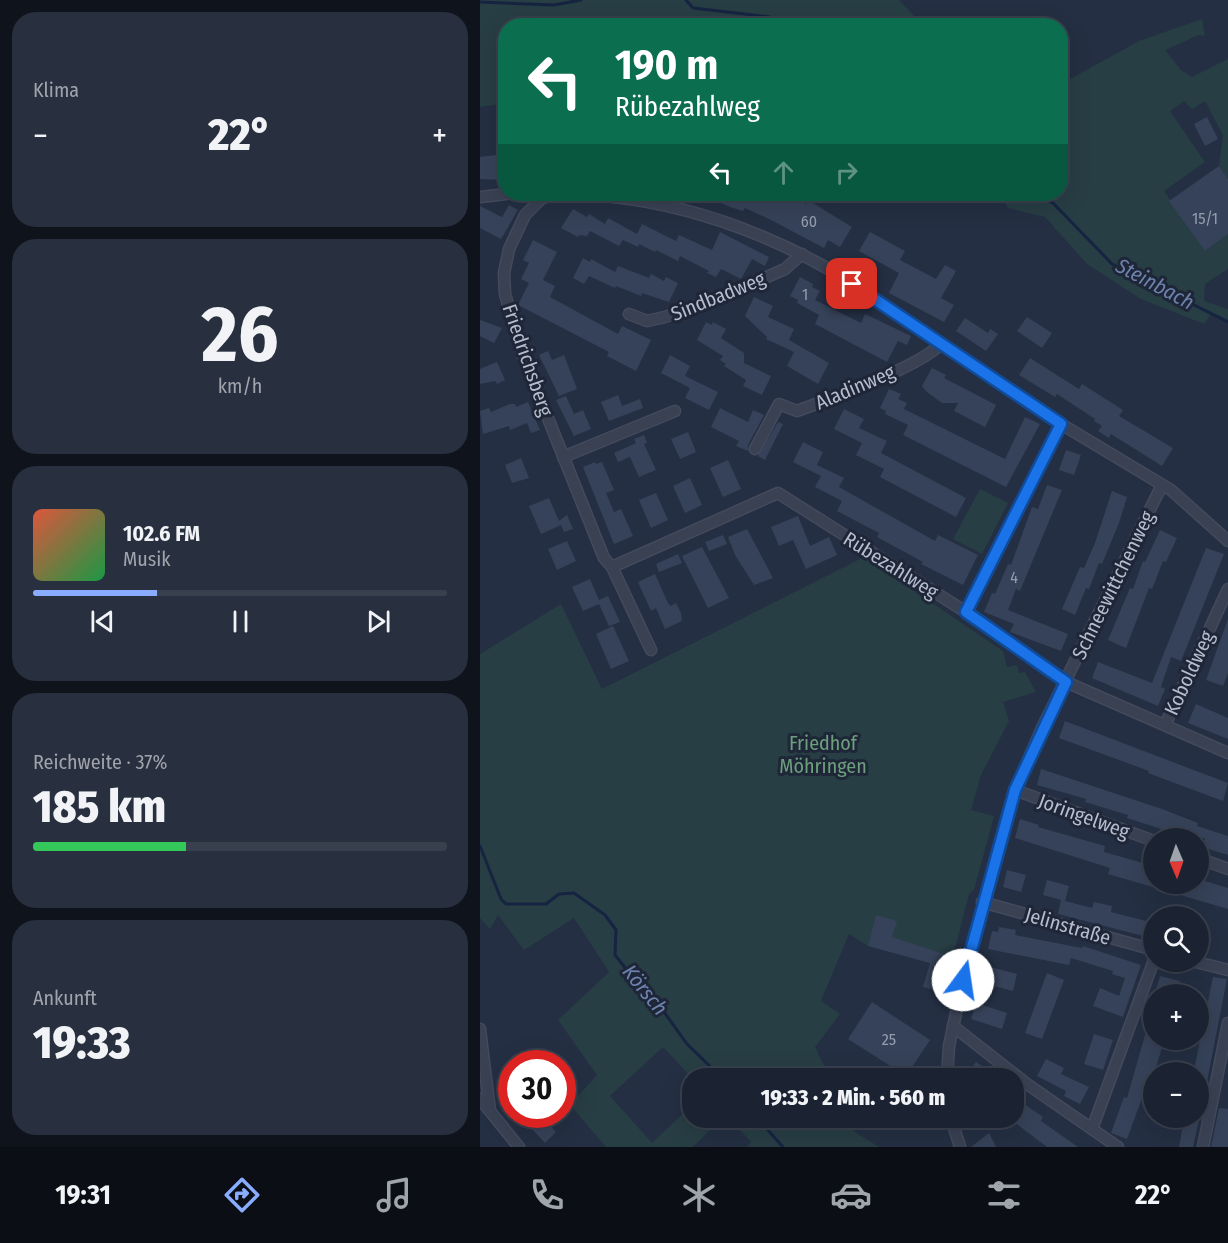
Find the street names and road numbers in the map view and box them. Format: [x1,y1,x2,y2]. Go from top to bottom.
street label: Sindbadweg [667,266,769,326]
street label: Friedrichsberg [498,301,559,420]
street label: Aladinweg [812,359,899,414]
street label: Schneewittchenweg [1067,506,1160,663]
street label: Rübezahlweg [839,526,943,604]
street label: Koboldweg [1159,626,1219,719]
street label: Joringelweg [1035,788,1133,844]
street label: Jelinstraße [1022,902,1114,950]

